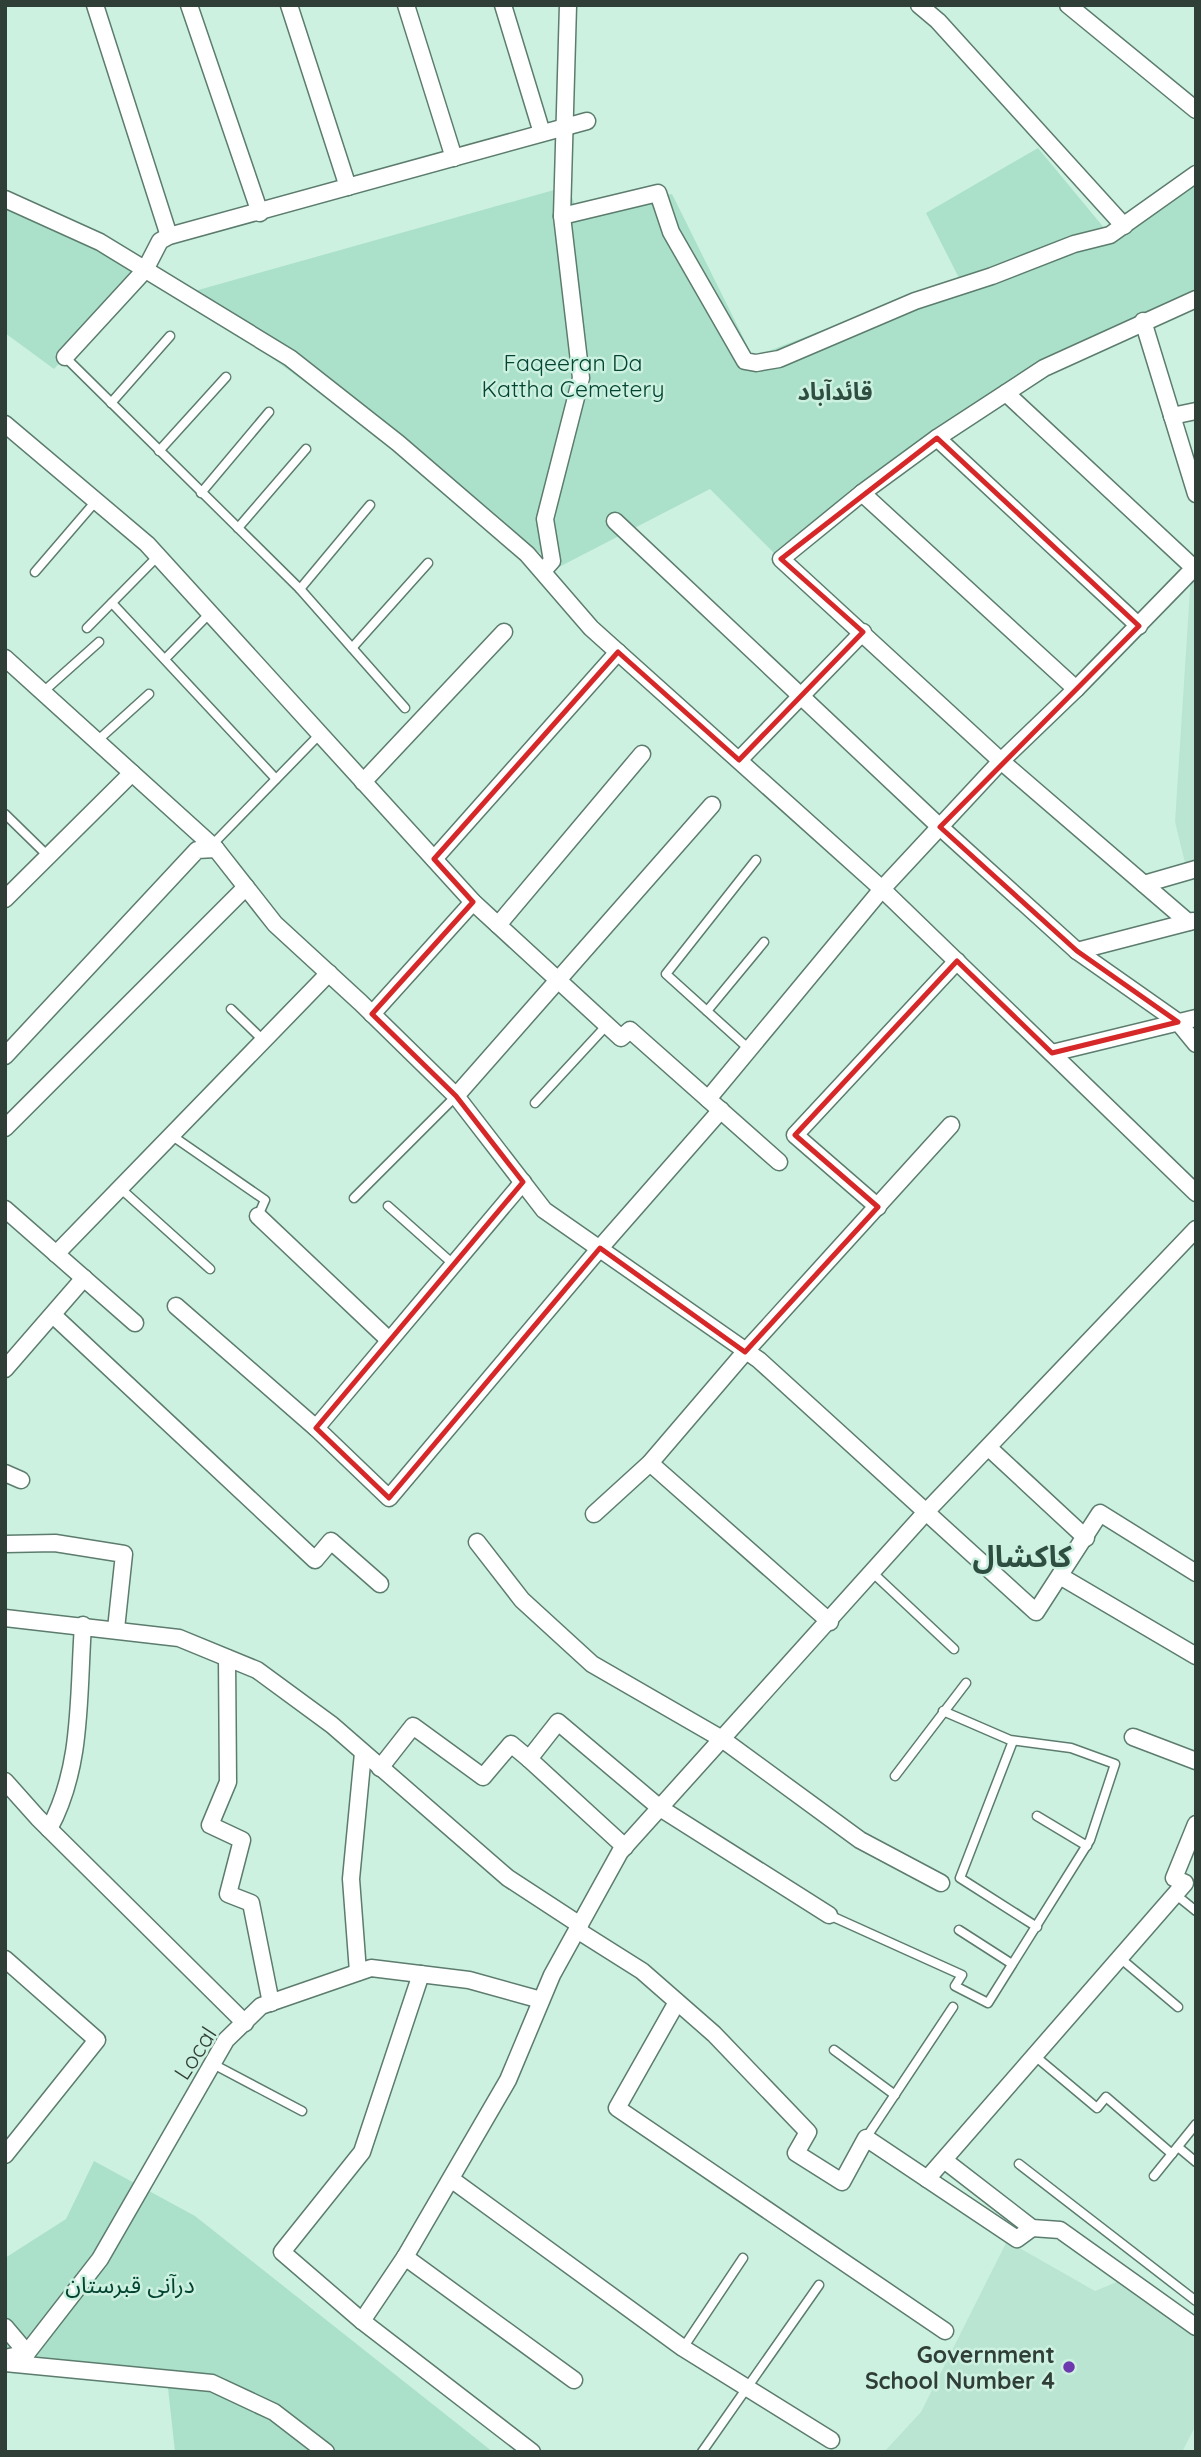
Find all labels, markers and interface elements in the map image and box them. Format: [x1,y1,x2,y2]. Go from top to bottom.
park label: Faqeeran Da Kattha Cemetery [482,348,664,403]
district label: قائدآباد [797,376,873,406]
district label: کاکشال [972,1537,1072,1575]
street label: Local [167,2021,223,2085]
park label: درآنی قبرستان [65,2270,195,2299]
place label: Government School Number 4 [865,2340,1055,2395]
marker: Government School Number 4 [1061,2359,1077,2375]

